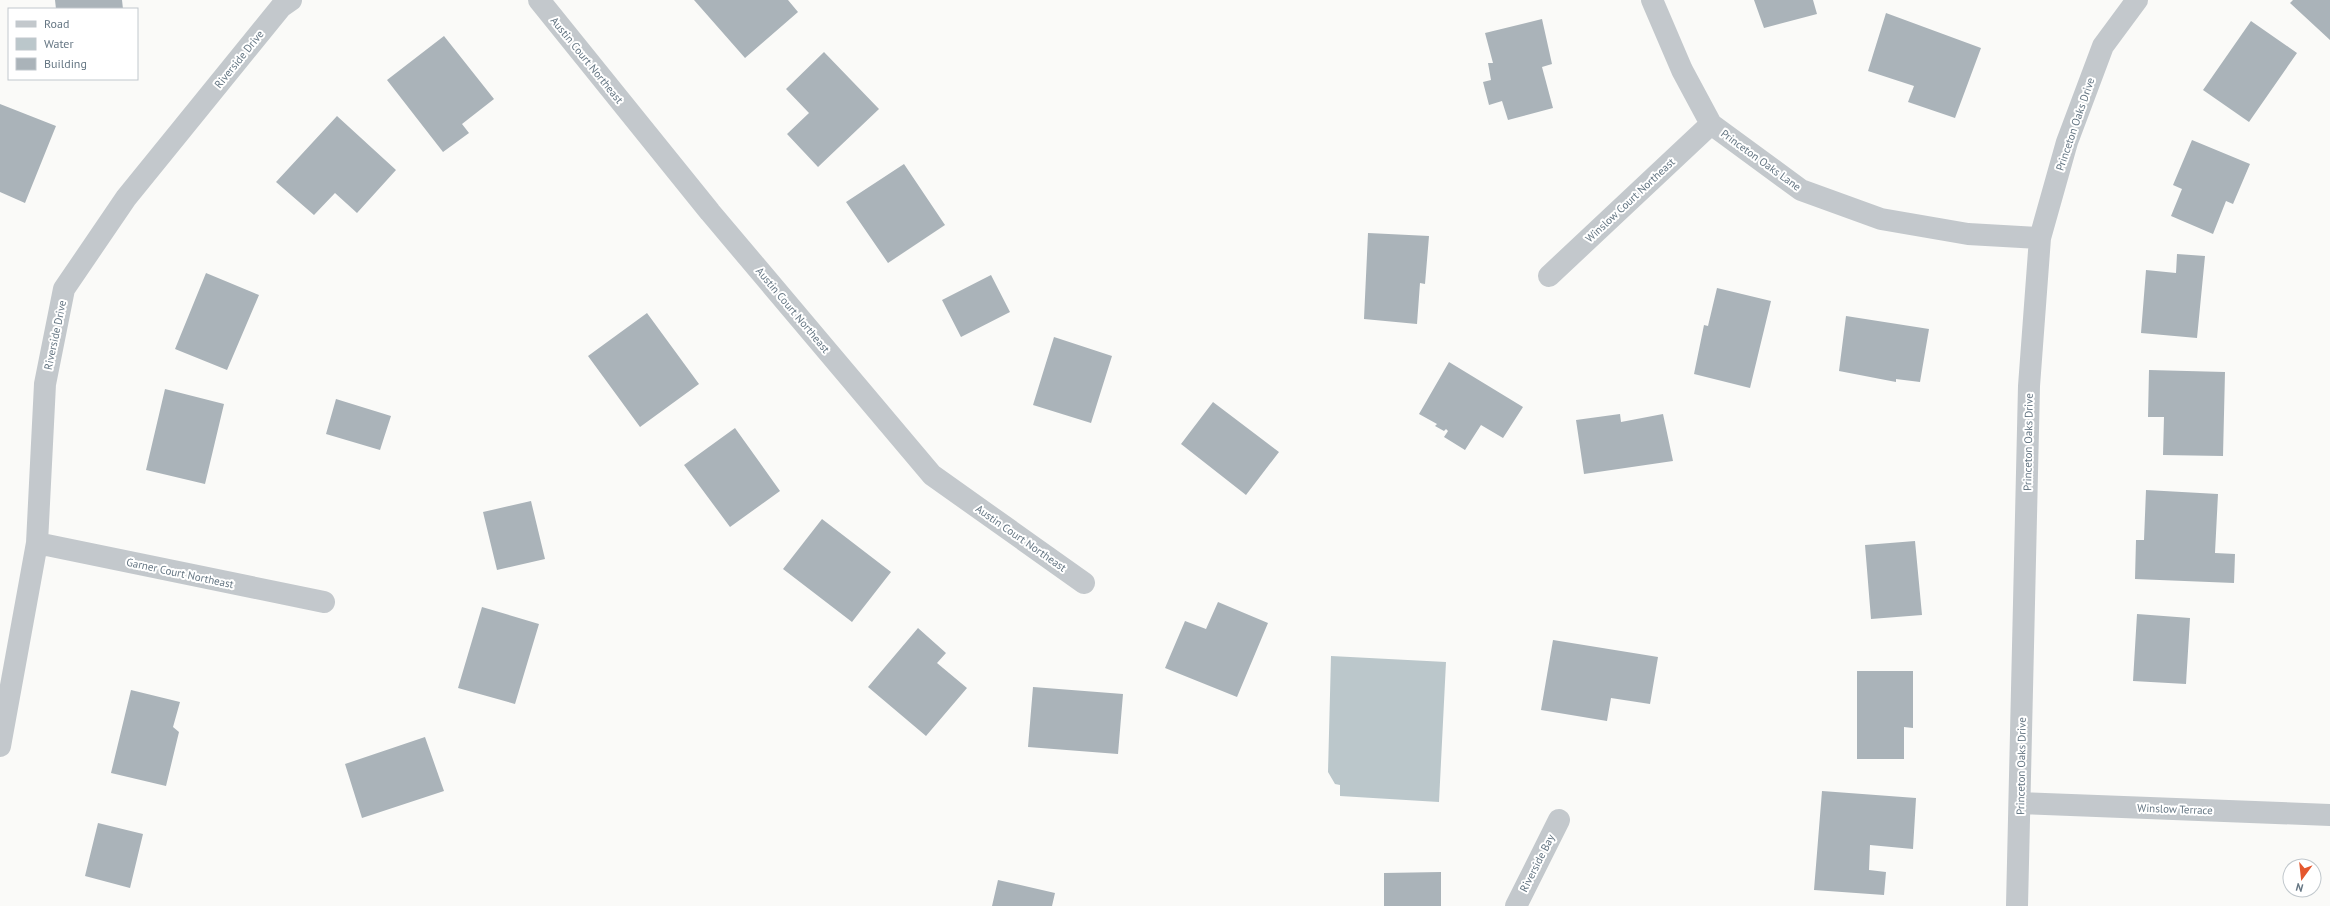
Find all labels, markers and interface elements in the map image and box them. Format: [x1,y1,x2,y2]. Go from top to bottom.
legend [8,8,138,80]
street label: Austin Court Northeast [548,14,626,106]
text: Road [44,16,69,31]
street label: Riverside Drive [211,27,267,91]
text: Water [44,36,74,51]
text: Building [44,56,87,71]
street label: Princeton Oaks Drive [2052,75,2098,172]
street label: Princeton Oaks Lane [1718,126,1804,194]
street label: Winslow Court Northeast [1582,155,1678,245]
street label: Austin Court Northeast [753,264,833,356]
street label: Riverside Drive [41,299,69,371]
street label: Princeton Oaks Drive [2020,393,2036,491]
street label: Austin Court Northeast [973,501,1069,575]
street label: Garner Court Northeast [125,555,235,591]
street label: Princeton Oaks Drive [2013,717,2029,815]
street label: Winslow Terrace [2137,801,2213,817]
street label: Riverside Bay [1516,831,1558,894]
north arrow [2282,858,2322,898]
text: N [2294,880,2305,895]

